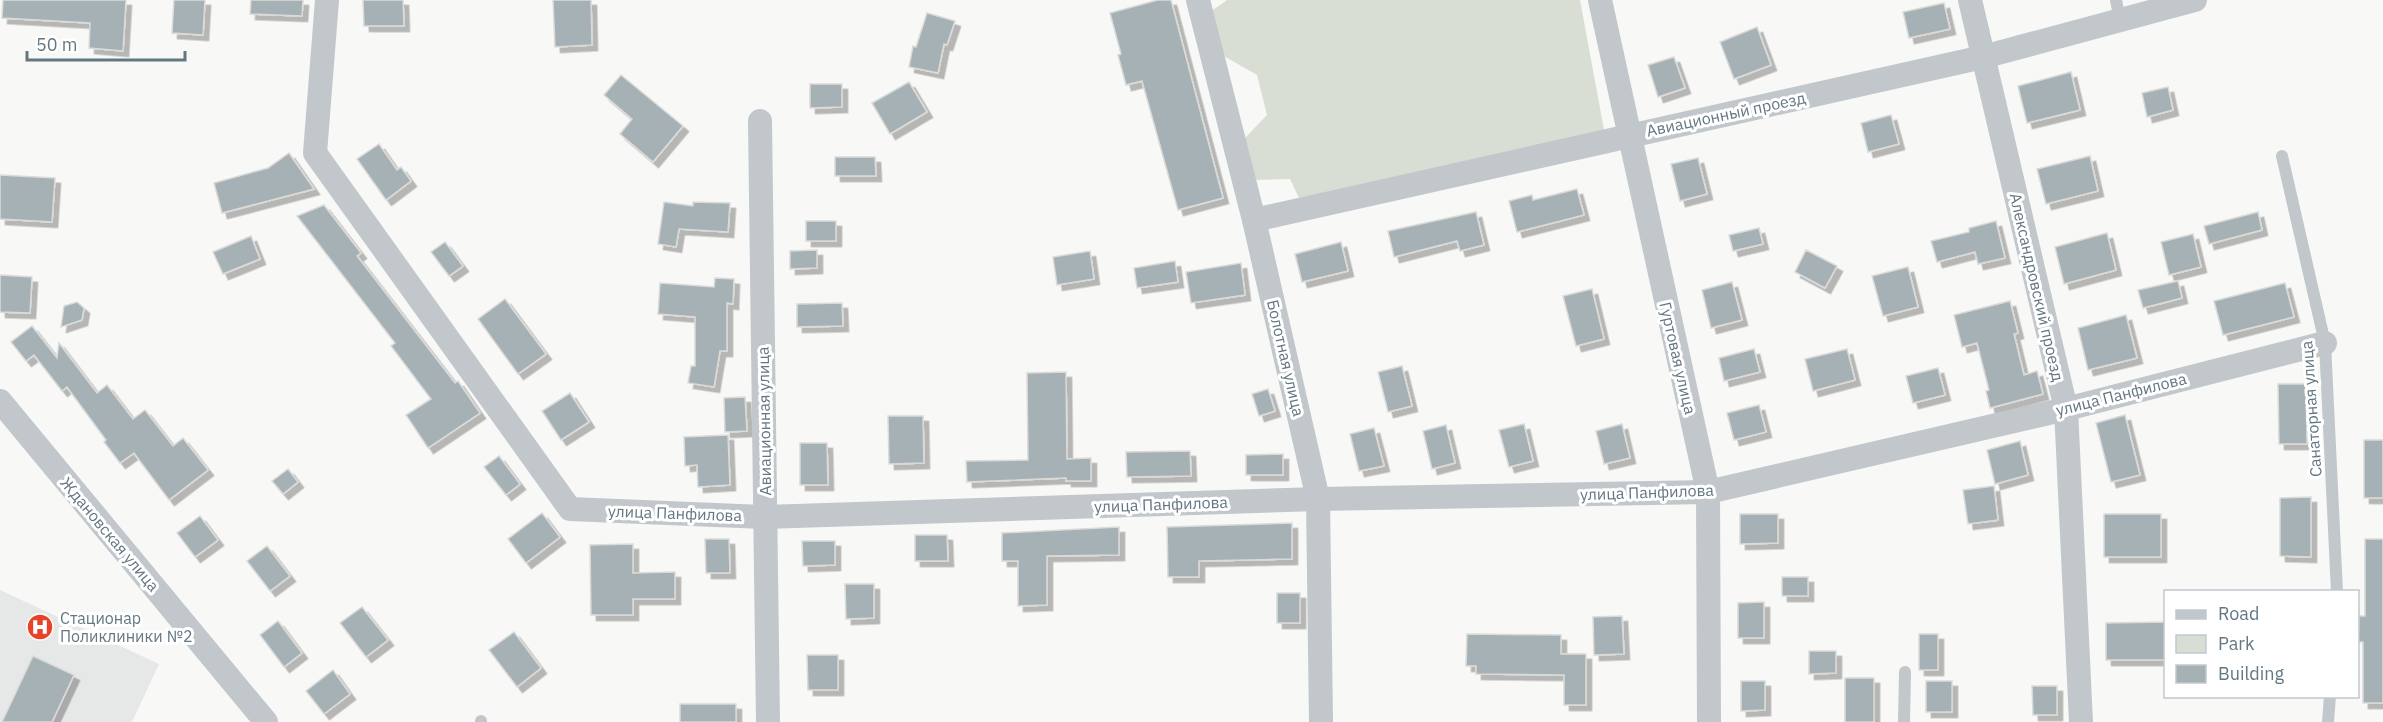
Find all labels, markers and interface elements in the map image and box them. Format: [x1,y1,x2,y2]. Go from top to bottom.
scale bar [27,24,184,62]
text: 50 m [36,33,78,56]
street label: Авиационный проезд [1644,87,1808,141]
street label: Александровский проезд [2006,191,2069,384]
street label: Болотная улица [1263,298,1309,419]
street label: Гуртовая улица [1655,300,1701,417]
street label: Санаторная улица [2296,340,2326,478]
street label: Авиационная улица [753,346,775,496]
street label: улица Панфилова [2054,368,2189,420]
street label: Ждановская улица [56,473,164,596]
street label: улица Панфилова [1580,480,1715,504]
street label: улица Панфилова [1094,492,1229,516]
street label: улица Панфилова [608,501,743,525]
legend [2164,590,2359,698]
text: Road [2218,602,2259,625]
place label: Стационар Поликлиники №2 [60,608,193,646]
hospital icon: Стационар Поликлиники №2 [25,612,55,642]
text: Park [2218,632,2255,655]
text: Building [2218,662,2285,685]

